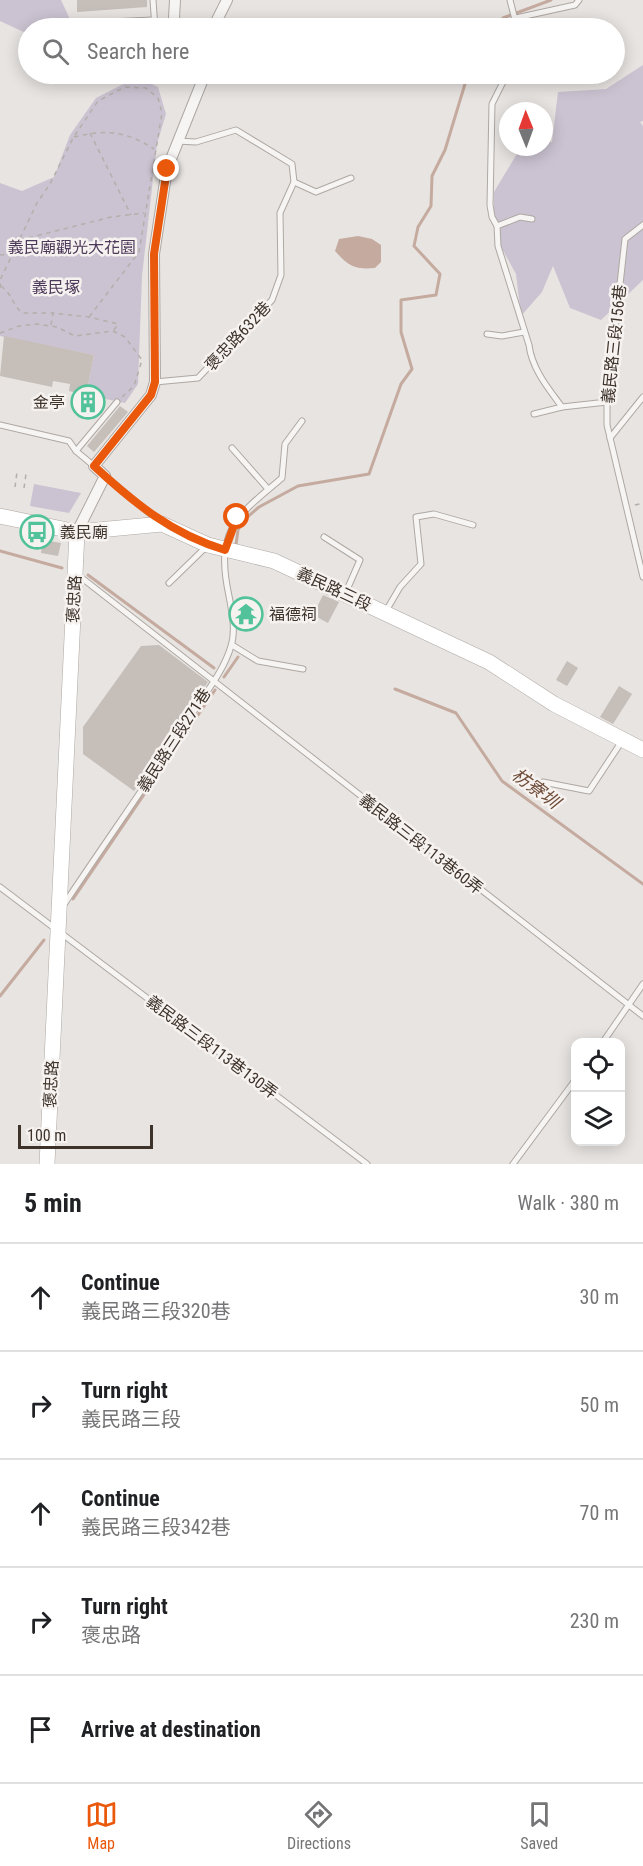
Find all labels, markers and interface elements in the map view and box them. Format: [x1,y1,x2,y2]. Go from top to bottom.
search box [18,18,625,84]
icon: search [39,35,72,68]
text: Search here [87,39,189,64]
north arrow [499,102,553,156]
route end [153,155,179,181]
park label: 義民廟觀光大花園 [8,238,136,257]
park label: 義民塚 [32,278,80,297]
street label: 義民路三段156巷 [598,283,630,405]
street label: 褒忠路632巷 [201,297,275,375]
building icon: 金亭 [70,384,106,420]
place label: 金亭 [33,393,65,412]
route start [223,503,249,529]
bus stop icon: 義民廟 [19,514,55,550]
place label: 義民廟 [60,523,108,542]
street label: 義民路三段 [294,563,374,615]
street label: 褒忠路 [63,575,85,623]
temple icon: 福德祠 [228,596,264,632]
place label: 福德祠 [269,605,317,624]
street label: 義民路三段271巷 [133,685,215,795]
water label: 枋寮圳 [508,763,566,814]
street label: 義民路三段113巷60弄 [355,790,487,898]
street label: 義民路三段113巷130弄 [143,991,281,1103]
map controls [571,1038,625,1146]
button: locate [571,1038,625,1092]
street label: 褒忠路 [40,1060,62,1108]
button: layers [571,1092,625,1146]
scale bar [18,1122,153,1150]
text: 100 m [27,1126,66,1145]
text: 5 min [24,1188,82,1218]
text: Walk · 380 m [518,1191,619,1215]
text: Continue [81,1270,160,1295]
icon: ahead [24,1281,57,1314]
text: 30 m [580,1285,619,1309]
text: 義民路三段320巷 [81,1299,231,1323]
text: Turn right [81,1378,168,1403]
icon: right [24,1389,57,1422]
text: 50 m [580,1393,619,1417]
text: 義民路三段 [81,1407,181,1431]
text: Continue [81,1486,160,1511]
icon: ahead [24,1497,57,1530]
text: 70 m [580,1501,619,1525]
text: 義民路三段342巷 [81,1515,231,1539]
text: Turn right [81,1594,168,1619]
icon: right [24,1605,57,1638]
text: 230 m [570,1609,619,1633]
text: 褒忠路 [81,1623,141,1647]
icon: arrive [24,1713,57,1746]
text: Arrive at destination [81,1717,261,1742]
tab: Map [85,1798,118,1853]
tab: Directions [287,1798,351,1853]
tab: Saved [520,1798,558,1853]

